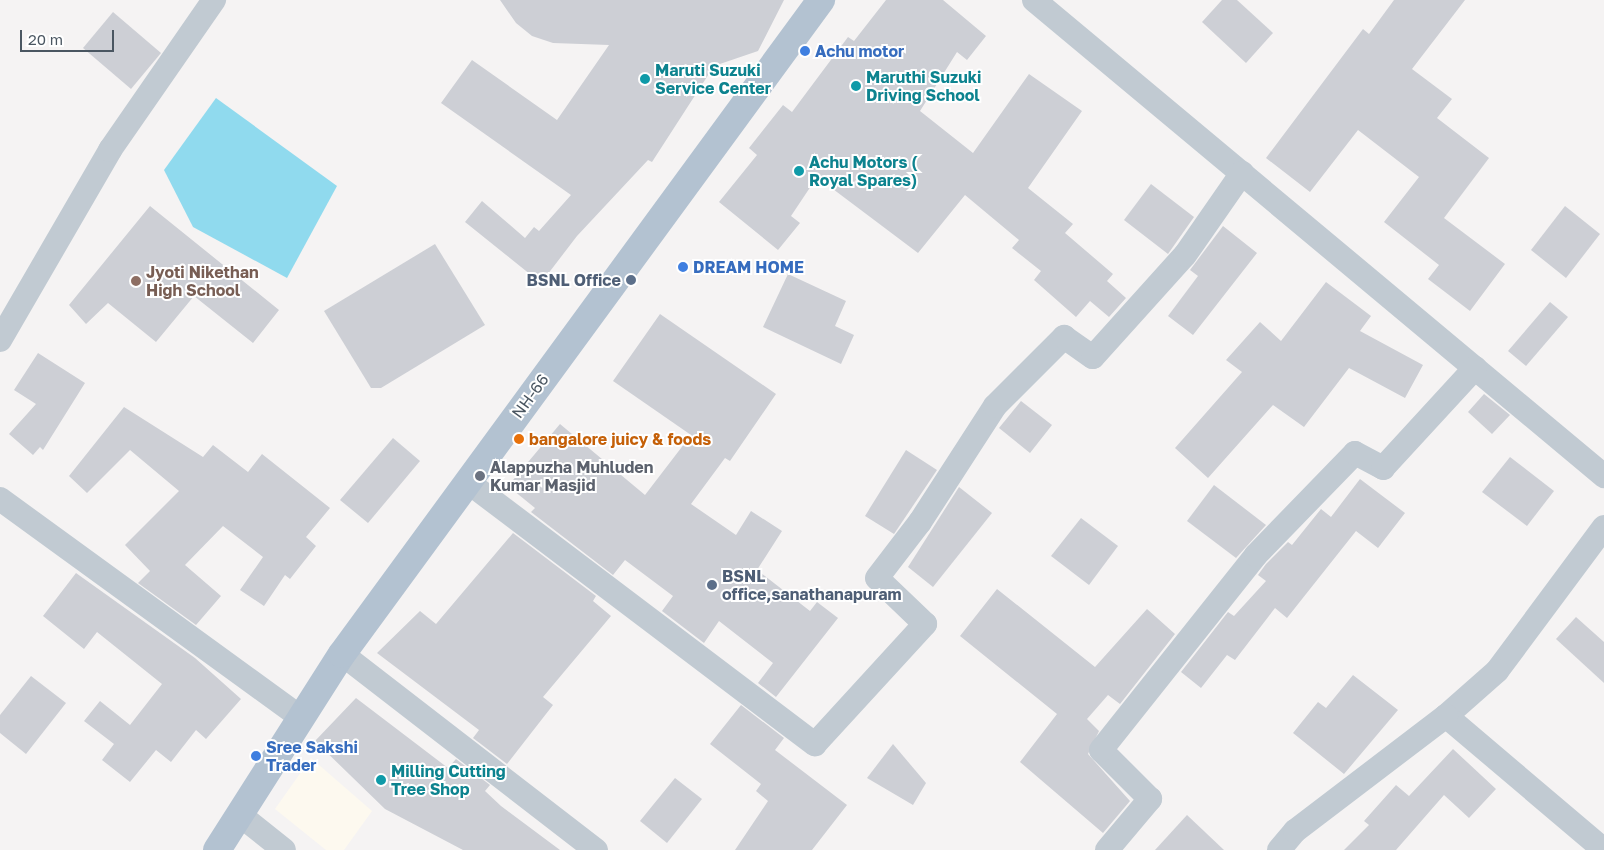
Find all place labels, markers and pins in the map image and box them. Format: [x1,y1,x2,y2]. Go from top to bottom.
place label: Achu motor [815,41,904,61]
marker: Achu motor [799,45,811,57]
place label: Maruti Suzuki Service Center [655,60,771,98]
place label: Maruthi Suzuki Driving School [866,67,981,105]
marker: Maruti Suzuki Service Center [639,73,651,85]
marker: Maruthi Suzuki Driving School [850,80,862,92]
place label: Achu Motors ( Royal Spares) [809,152,918,190]
marker: Achu Motors ( Royal Spares) [793,165,805,177]
place label: DREAM HOME [693,257,804,277]
marker: DREAM HOME [677,261,689,273]
place label: Jyoti Nikethan High School [146,262,259,300]
place label: BSNL Office [526,270,621,290]
marker: BSNL Office [625,274,637,286]
marker: Jyoti Nikethan High School [130,275,142,287]
place label: bangalore juicy & foods [529,429,711,449]
marker: bangalore juicy & foods [513,433,525,445]
place label: Alappuzha Muhluden Kumar Masjid [490,457,653,495]
marker: Alappuzha Muhluden Kumar Masjid [474,470,486,482]
place label: BSNL office,sanathanapuram [722,566,902,604]
marker: BSNL office,sanathanapuram [706,579,718,591]
place label: Sree Sakshi Trader [266,737,358,775]
marker: Sree Sakshi Trader [250,750,262,762]
place label: Milling Cutting Tree Shop [391,761,506,799]
marker: Milling Cutting Tree Shop [375,774,387,786]

